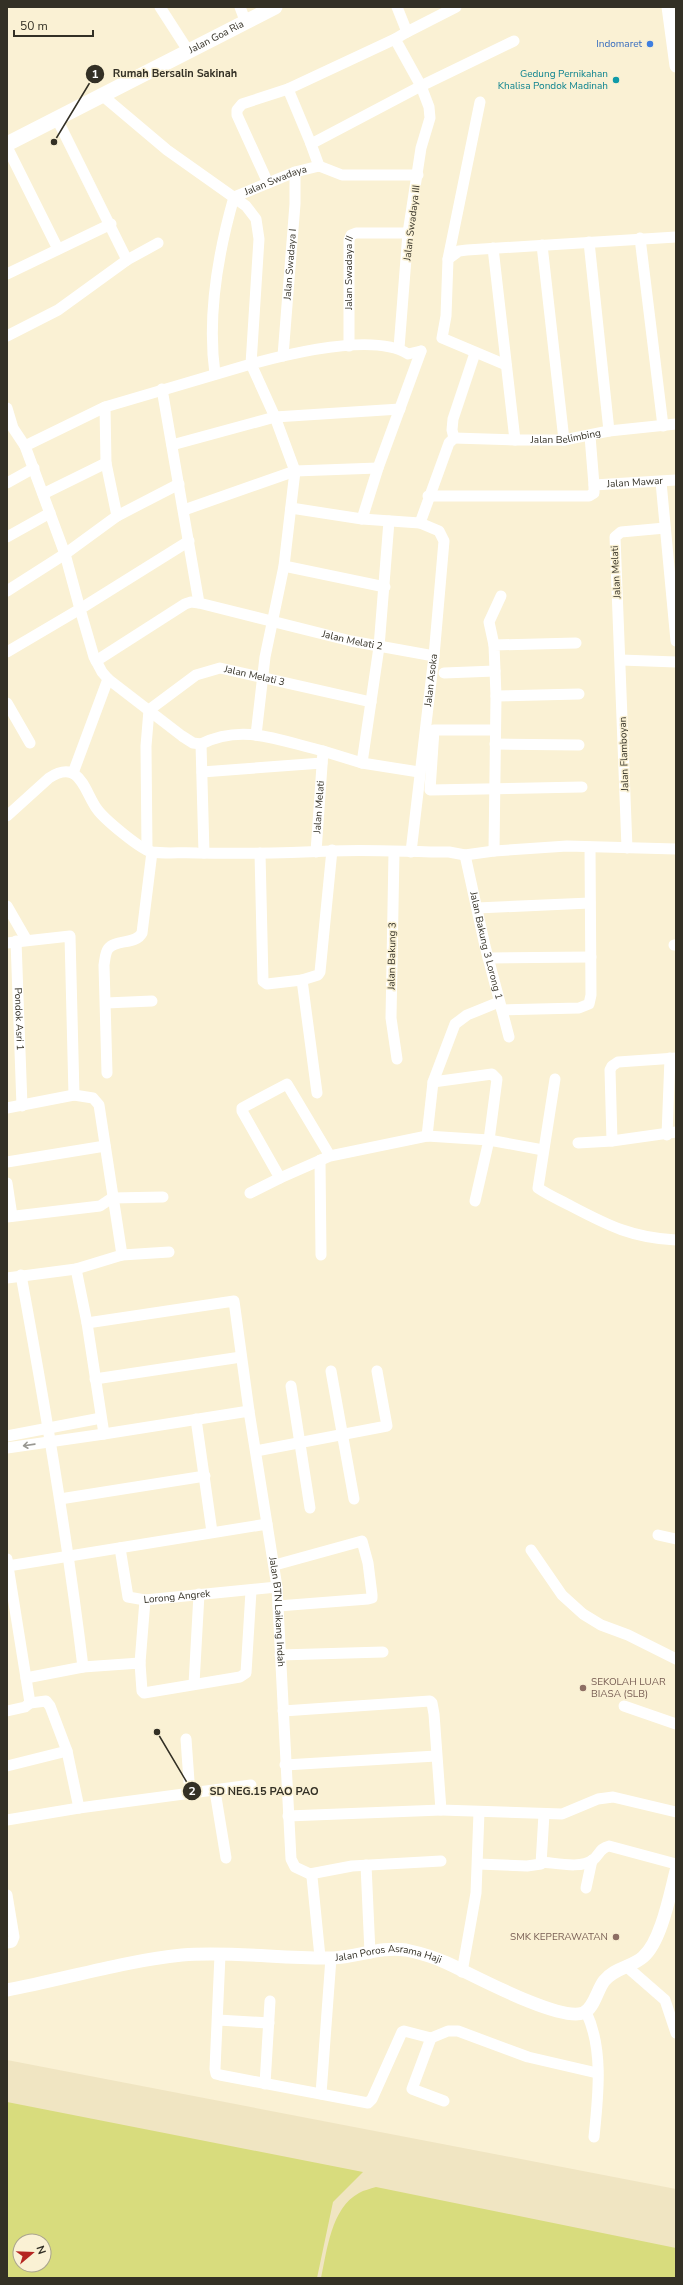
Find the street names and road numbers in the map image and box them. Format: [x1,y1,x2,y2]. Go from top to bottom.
street label: Jalan Goa Ria [185,17,246,57]
street label: Jalan Swadaya [241,162,308,199]
street label: Jalan Swadaya III [400,184,424,263]
street label: Jalan Swadaya I [280,228,300,301]
street label: Jalan Swadaya II [342,234,357,311]
street label: Jalan Belimbing [530,426,602,447]
street label: Jalan Mawar [605,474,664,491]
street label: Jalan Melati [608,545,624,600]
street label: Jalan Melati 2 [320,627,384,654]
street label: Jalan Asoka [421,653,441,708]
street label: Jalan Melati 3 [222,662,286,689]
street label: Jalan Flamboyan [616,716,632,793]
street label: Jalan Melati [310,780,328,835]
street label: Jalan Bakung 3 Lorong 1 [466,889,506,1001]
street label: Jalan Bakung 3 [384,922,400,991]
street label: Pondok Asri 1 [11,987,27,1051]
street label: Jalan BTN Laikang Indah [265,1555,288,1667]
street label: Lorong Angrek [143,1587,212,1607]
street label: Jalan Poros Asrama Haji [334,1942,444,1967]

